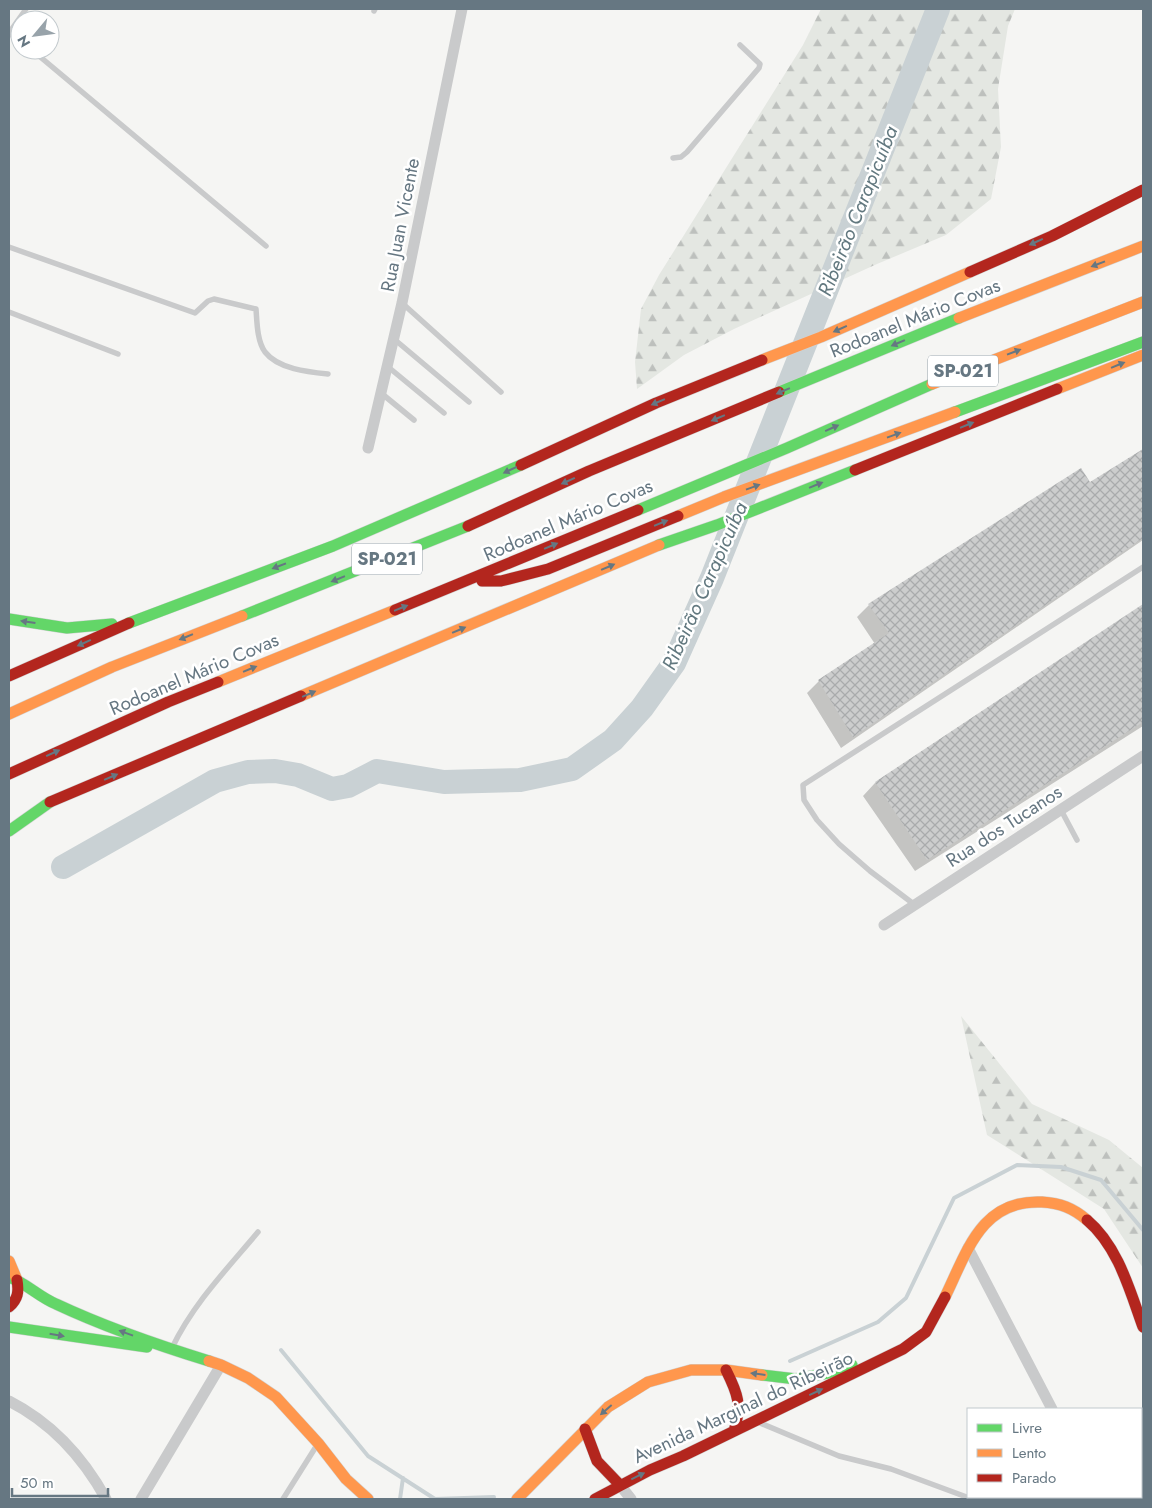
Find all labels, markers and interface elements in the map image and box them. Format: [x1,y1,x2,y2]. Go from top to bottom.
north arrow [10,10,60,60]
text: N [12,32,35,51]
water label: Ribeirão Carapicuíba [811,122,905,300]
street label: Rua Juan Vicente [374,156,426,294]
one-way arrow [1029,239,1043,247]
one-way arrow [1090,260,1105,268]
street label: Rodoanel Mário Covas [826,271,1005,365]
one-way arrow [833,325,847,333]
one-way arrow [891,340,905,348]
one-way arrow [1006,347,1021,355]
road number: SP-021 [928,356,998,386]
one-way arrow [1111,361,1126,368]
one-way arrow [775,387,790,395]
one-way arrow [651,399,665,407]
one-way arrow [711,415,725,423]
one-way arrow [960,421,975,428]
one-way arrow [825,424,839,432]
one-way arrow [887,431,902,439]
one-way arrow [503,466,517,474]
street label: Rodoanel Mário Covas [479,472,657,568]
one-way arrow [561,478,575,486]
one-way arrow [809,481,824,488]
one-way arrow [746,483,761,490]
water label: Ribeirão Carapicuíba [655,497,755,675]
one-way arrow [654,519,669,527]
one-way arrow [544,542,559,550]
road number: SP-021 [352,544,422,574]
one-way arrow [271,562,286,570]
one-way arrow [601,563,616,571]
one-way arrow [330,575,345,583]
one-way arrow [394,604,409,612]
one-way arrow [20,618,36,626]
street label: Rodoanel Mário Covas [105,626,283,722]
one-way arrow [452,626,466,634]
one-way arrow [179,634,193,642]
one-way arrow [77,639,91,647]
one-way arrow [243,664,258,672]
one-way arrow [302,689,316,697]
one-way arrow [46,749,60,757]
one-way arrow [104,772,118,780]
street label: Rua dos Tucanos [941,778,1068,874]
one-way arrow [118,1329,133,1336]
one-way arrow [49,1332,65,1340]
street label: Avenida Marginal do Ribeirão [629,1344,857,1470]
one-way arrow [749,1370,765,1378]
one-way arrow [809,1387,823,1395]
one-way arrow [600,1404,612,1416]
legend [967,1408,1142,1498]
text: Livre [1012,1417,1042,1439]
text: Lento [1012,1442,1046,1464]
scale bar [12,1466,109,1498]
text: Parado [1012,1467,1056,1489]
text: 50 m [20,1472,54,1494]
one-way arrow [631,1472,645,1480]

